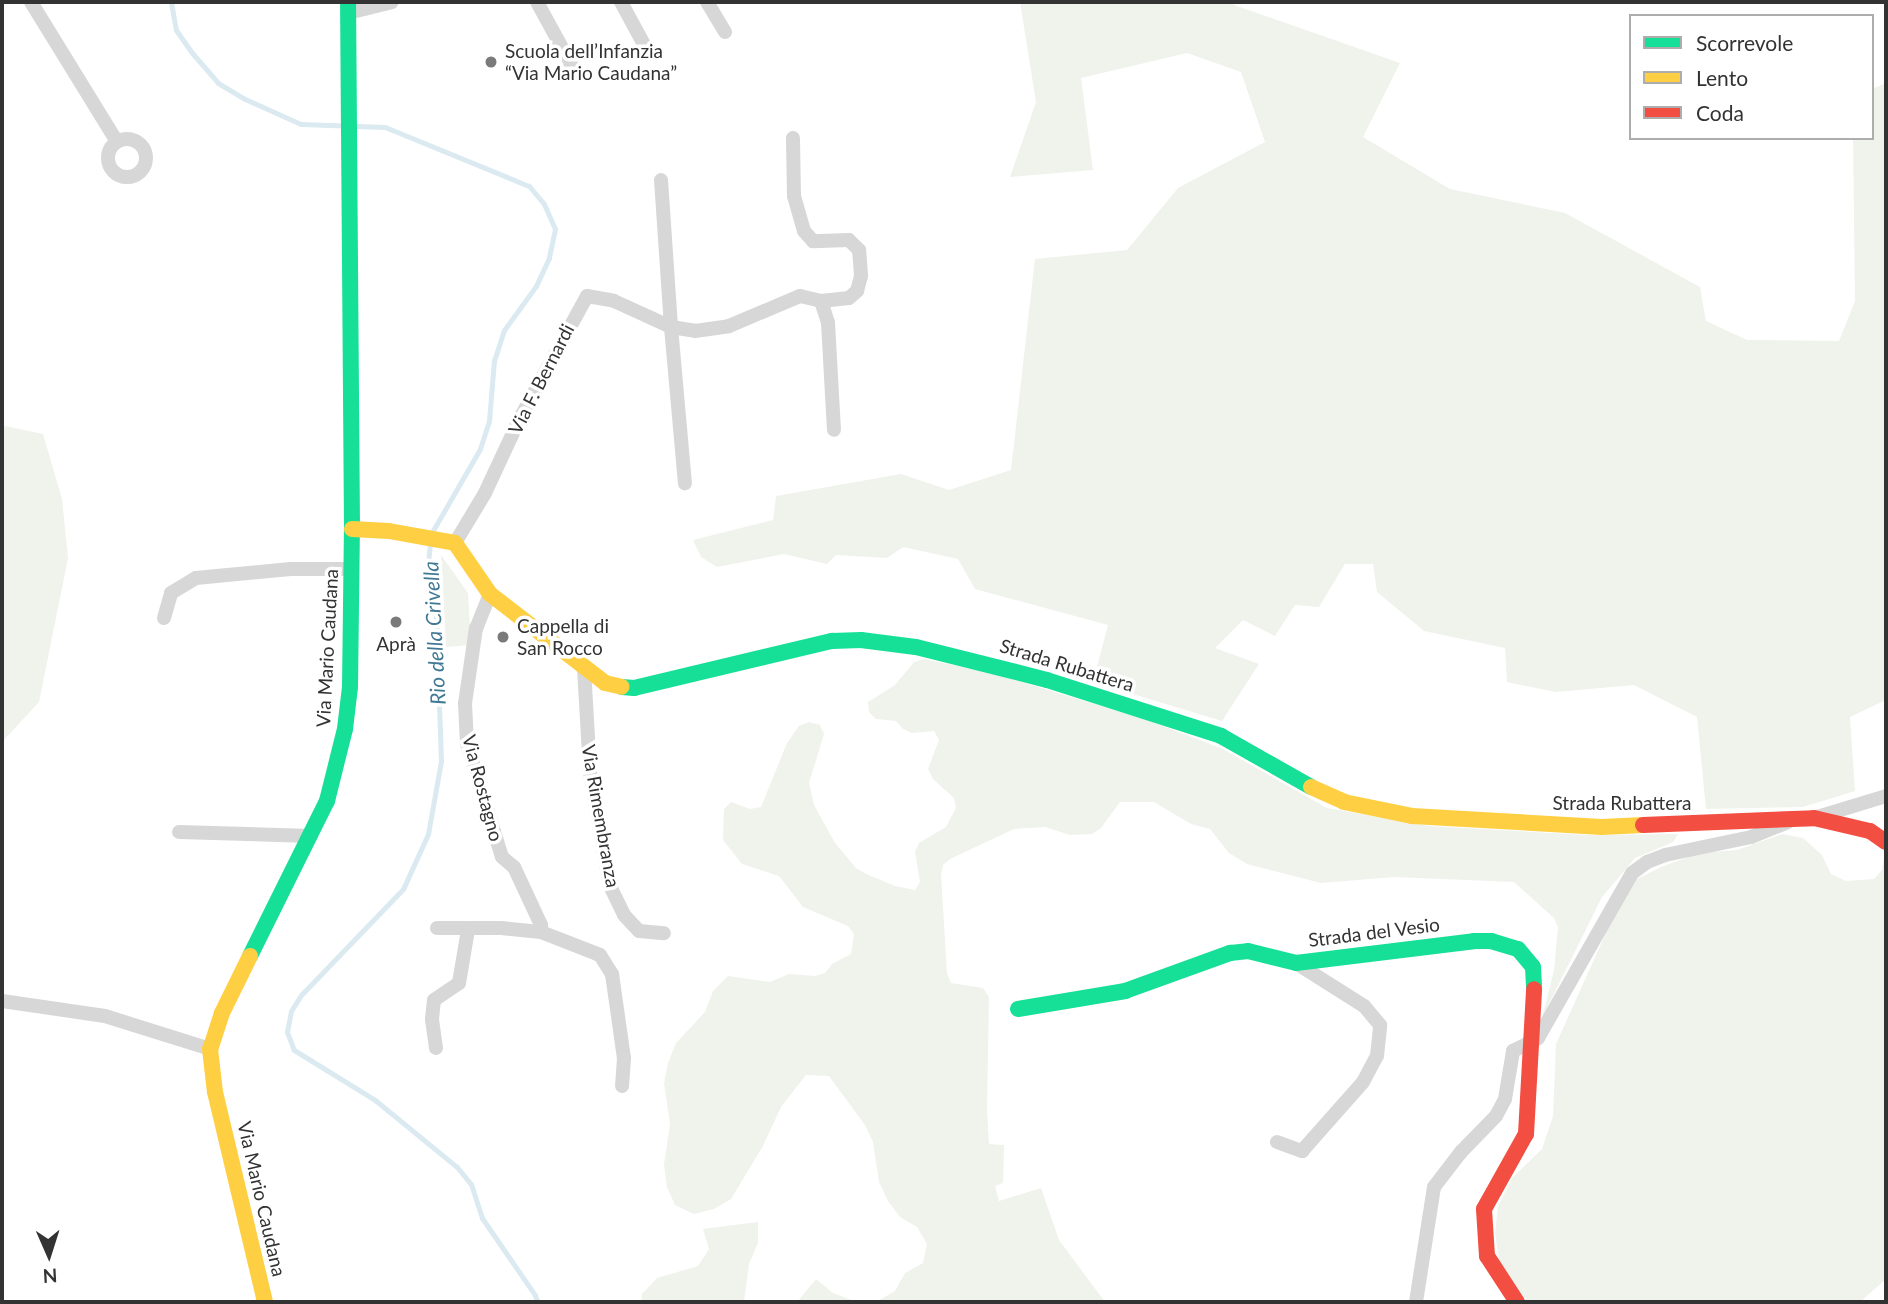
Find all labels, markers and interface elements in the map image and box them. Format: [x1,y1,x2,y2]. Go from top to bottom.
legend [1629,14,1874,140]
text: Scorrevole [1696,30,1793,55]
place label: Scuola dell’Infanzia “Via Mario Caudana” [505,40,677,84]
marker: Scuola dell’Infanzia “Via Mario Caudana” [483,54,499,70]
text: Lento [1696,65,1748,90]
text: Coda [1696,100,1744,125]
street label: Via F. Bernardi [503,320,579,438]
water label: Rio della Crivella [418,560,450,706]
street label: Via Mario Caudana [311,568,343,728]
marker: Aprà [388,614,404,630]
place label: Cappella di San Rocco [517,615,609,659]
marker: Cappella di San Rocco [495,629,511,645]
place label: Aprà [376,633,416,655]
street label: Strada Rubattera [997,634,1137,696]
street label: Via Rostagno [458,732,508,844]
street label: Via Rimembranza [577,743,625,889]
street label: Strada Rubattera [1552,792,1692,814]
street label: Strada del Vesio [1307,913,1441,951]
street label: Via Mario Caudana [233,1119,291,1279]
north arrow [14,1220,84,1290]
text: N [42,1265,58,1288]

